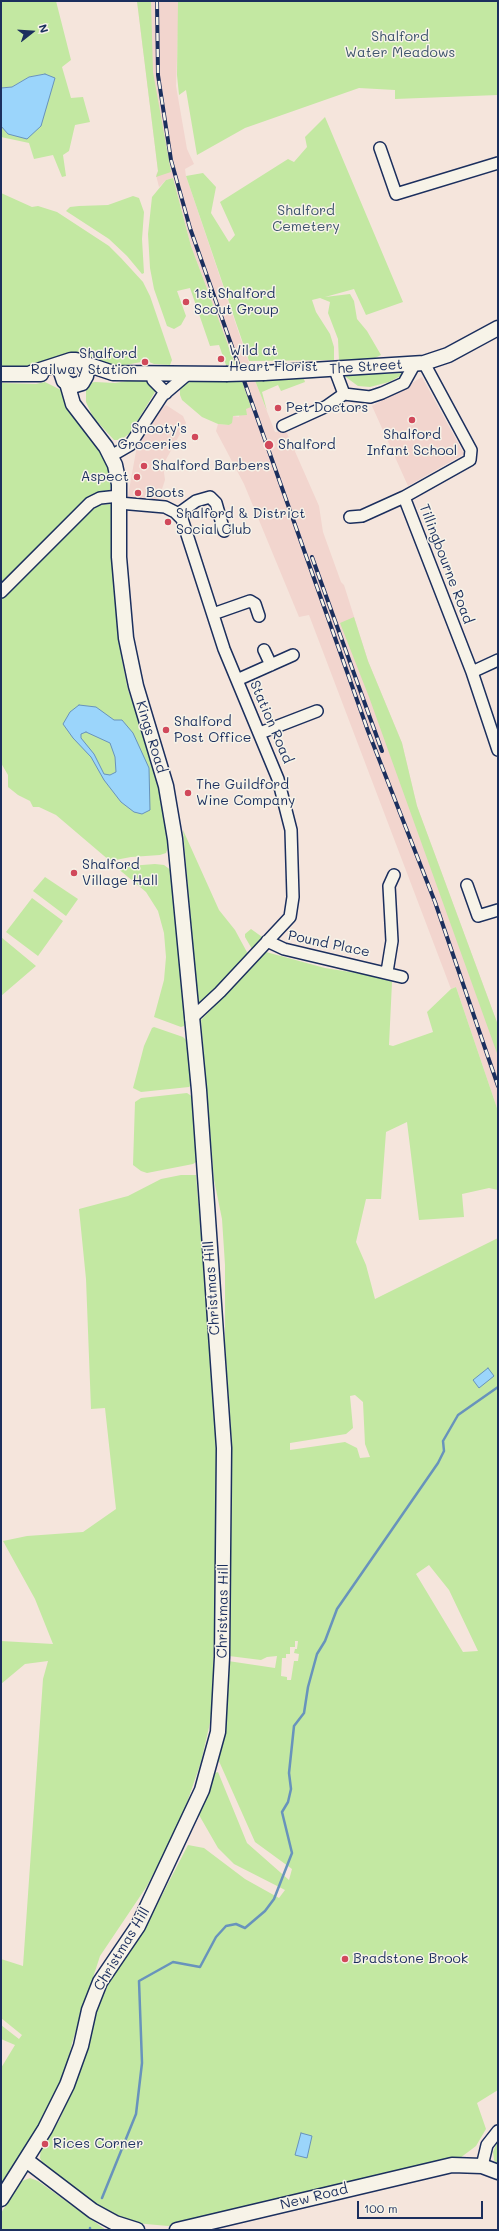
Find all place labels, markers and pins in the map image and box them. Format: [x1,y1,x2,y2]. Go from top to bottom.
place label: 1st Shalford Scout Group [194,286,279,318]
marker: 1st Shalford Scout Group [181,297,191,307]
place label: Wild at Heart Florist [229,343,318,376]
place label: Shalford Railway Station [31,346,137,378]
marker: Wild at Heart Florist [216,354,226,364]
marker: Shalford Railway Station [140,357,150,367]
place label: Pet Doctors [286,400,368,416]
marker: Pet Doctors [273,403,283,413]
marker: Shalford Infant School [407,415,417,425]
place label: Snooty's Groceries [118,421,187,454]
place label: Shalford Infant School [367,427,457,460]
marker: Snooty's Groceries [190,432,200,442]
place label: Shalford [278,437,336,453]
marker: Shalford [263,439,275,451]
place label: Shalford Barbers [152,458,270,474]
marker: Shalford Barbers [139,461,149,471]
place label: Aspect [81,469,129,485]
marker: Aspect [132,472,142,482]
place label: Boots [146,485,184,501]
marker: Boots [133,488,143,498]
place label: Shalford & District Social Club [176,506,305,538]
marker: Shalford & District Social Club [163,517,173,527]
place label: Shalford Post Office [174,714,251,746]
marker: Shalford Post Office [161,725,171,735]
place label: The Guildford Wine Company [196,777,295,810]
marker: The Guildford Wine Company [183,788,193,798]
place label: Shalford Village Hall [82,857,158,890]
marker: Shalford Village Hall [69,868,79,878]
place label: Bradstone Brook [353,1951,468,1967]
marker: Bradstone Brook [340,1954,350,1964]
place label: Rices Corner [53,2136,143,2152]
marker: Rices Corner [40,2139,50,2149]

